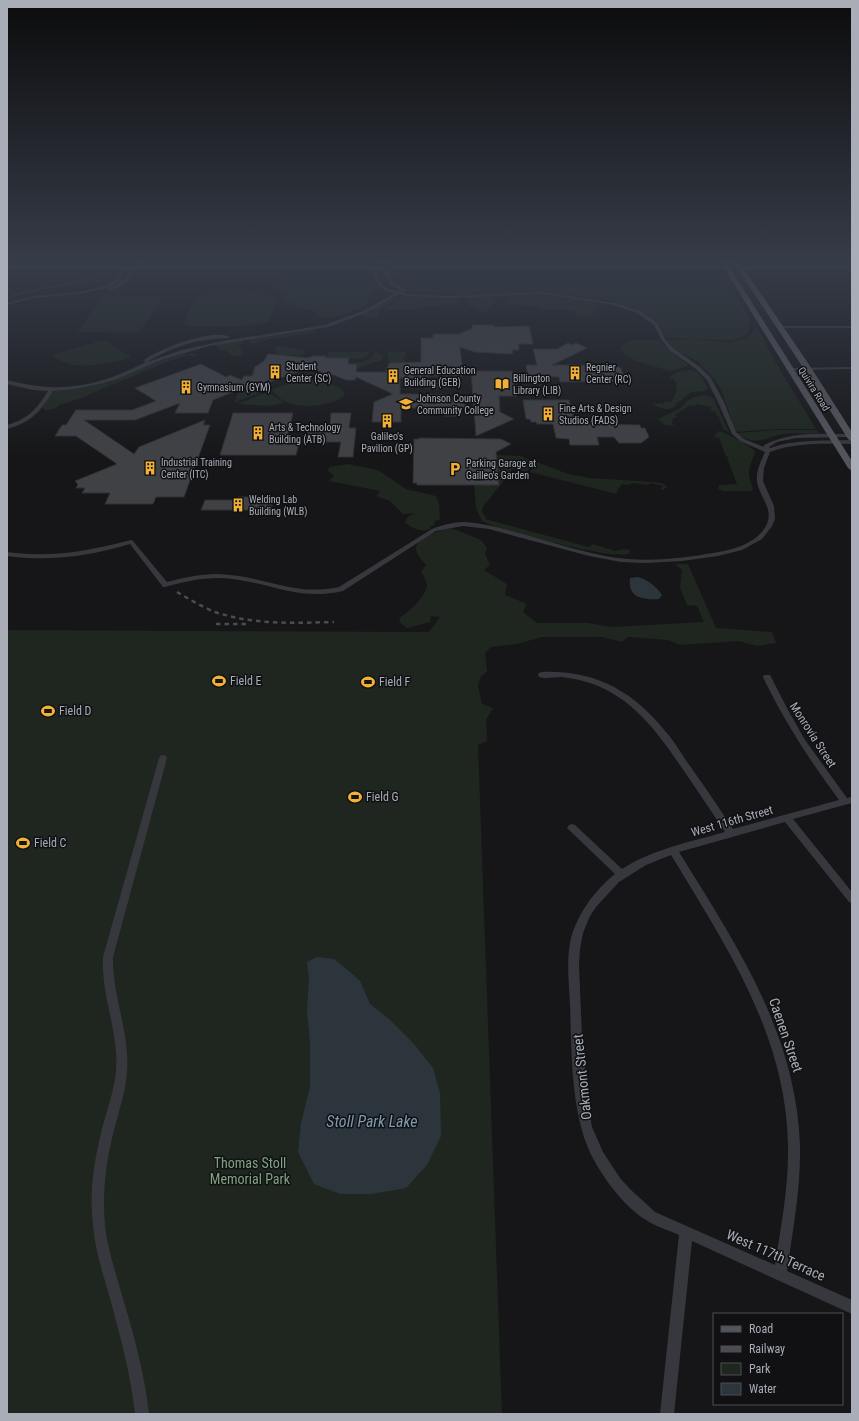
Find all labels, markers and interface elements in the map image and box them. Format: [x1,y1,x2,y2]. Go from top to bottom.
place label: Student Center (SC) [286,361,331,385]
place label: Regnier Center (RC) [586,362,631,386]
building icon: Student Center (SC) [267,364,283,380]
place label: General Education Building (GEB) [404,365,476,389]
building icon: Regnier Center (RC) [567,365,583,381]
street label: Quivira Road [796,365,832,413]
building icon: General Education Building (GEB) [385,368,401,384]
place label: Billington Library (LIB) [513,373,561,397]
library icon: Billington Library (LIB) [494,376,510,392]
building icon: Gymnasium (GYM) [178,379,194,395]
place label: Gymnasium (GYM) [197,382,271,394]
place label: Johnson County Community College [417,393,494,416]
school or university icon: Johnson County Community College [398,396,414,412]
place label: Fine Arts & Design Studios (FADS) [559,403,632,427]
building icon: Fine Arts & Design Studios (FADS) [540,406,556,422]
building icon: Galileo's Pavilion (GP) [379,413,395,429]
place label: Arts & Technology Building (ATB) [269,422,341,446]
building icon: Arts & Technology Building (ATB) [250,425,266,441]
place label: Galileo's Pavilion (GP) [361,431,413,455]
place label: Industrial Training Center (ITC) [161,457,232,481]
place label: Parking Garage at Gailleo's Garden [466,458,536,481]
building icon: Industrial Training Center (ITC) [142,460,158,476]
parking icon: Parking Garage at Gailleo's Garden [447,461,463,477]
place label: Welding Lab Building (WLB) [249,494,307,518]
building icon: Welding Lab Building (WLB) [230,497,246,513]
sports icon: Field E [211,673,227,689]
place label: Field E [230,674,262,688]
sports icon: Field F [360,674,376,690]
place label: Field F [379,675,411,689]
street label: Monrovia Street [787,700,840,771]
sports icon: Field D [40,703,56,719]
place label: Field D [59,704,92,718]
sports icon: Field G [347,789,363,805]
place label: Field G [366,790,399,804]
street label: West 116th Street [690,803,775,839]
sports icon: Field C [15,835,31,851]
place label: Field C [34,836,67,850]
street label: Caenen Street [766,996,806,1074]
street label: Oakmont Street [570,1033,594,1121]
water label: Stoll Park Lake [326,1112,418,1131]
park label: Thomas Stoll Memorial Park [210,1155,291,1187]
street label: West 117th Terrace [724,1226,828,1284]
legend [713,1313,843,1405]
text: Road [749,1322,773,1336]
text: Railway [749,1342,785,1356]
text: Park [749,1362,771,1376]
text: Water [749,1382,777,1396]

